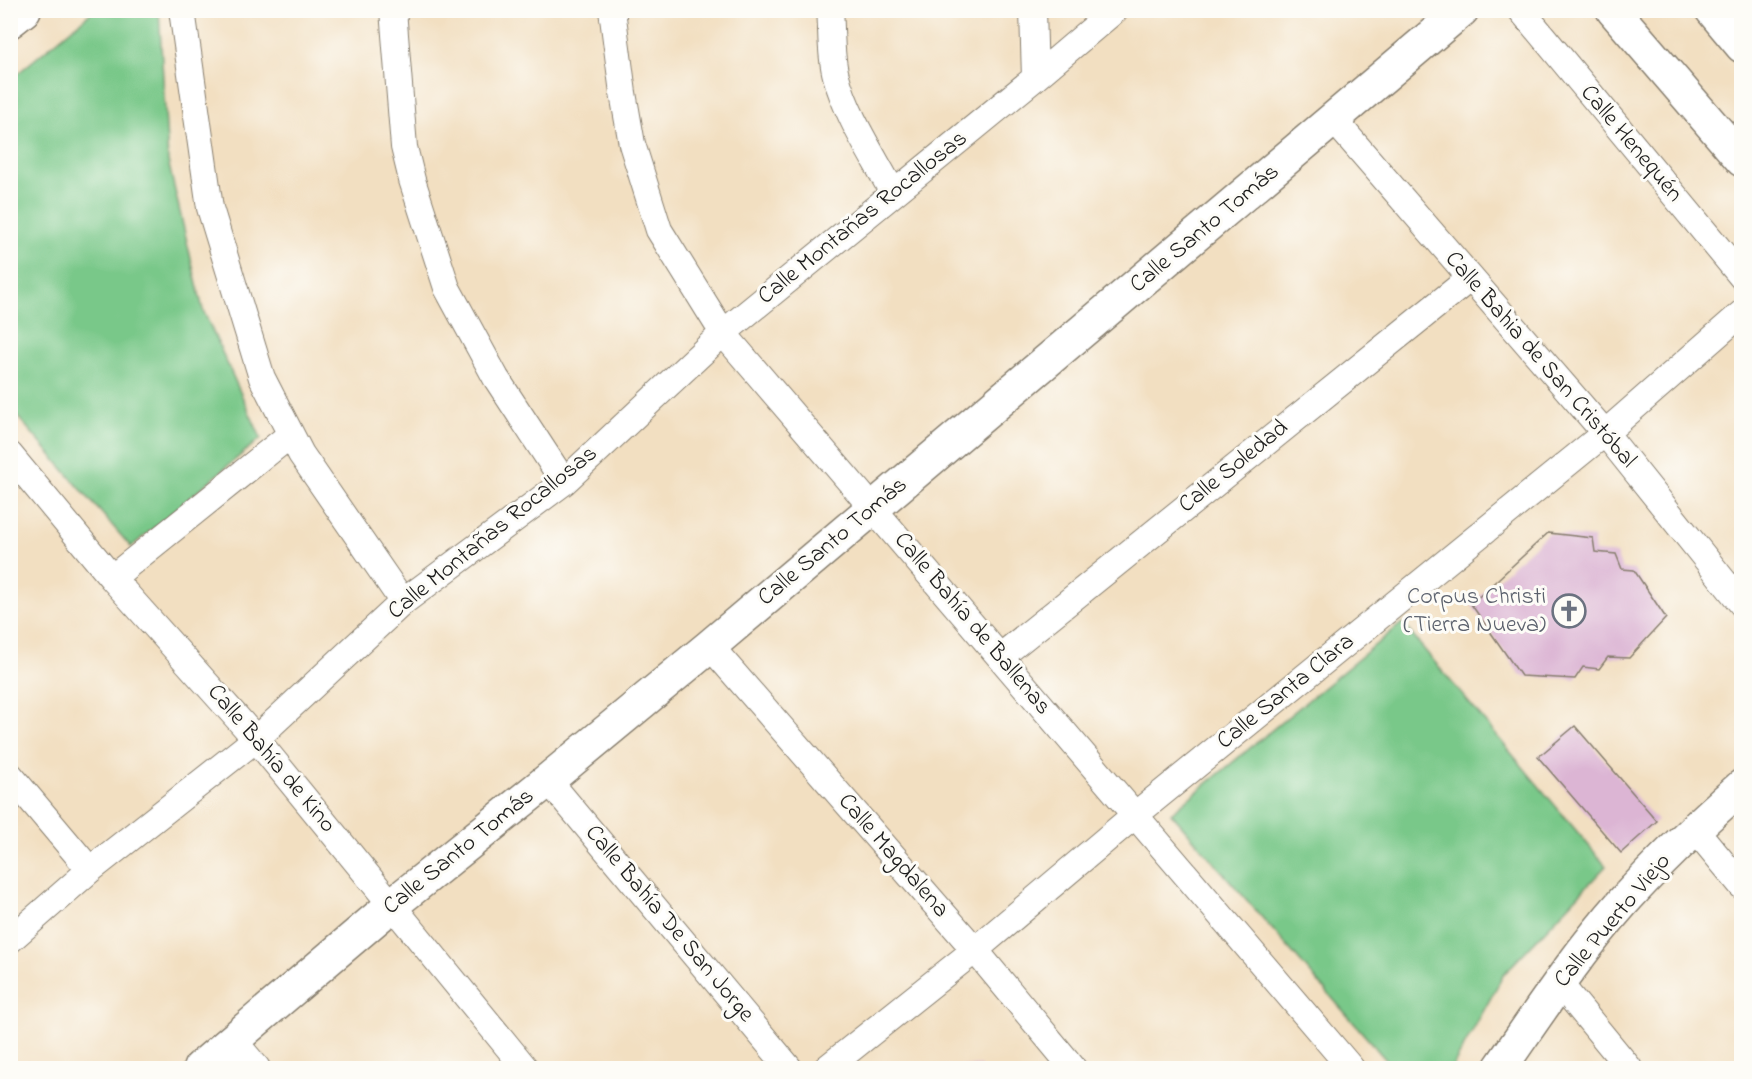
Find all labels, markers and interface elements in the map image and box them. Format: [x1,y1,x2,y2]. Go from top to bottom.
street label: Calle Henequén [1571,77,1691,211]
street label: Calle Montañas Rocallosas [751,122,975,314]
street label: Calle Santo Tomás [1123,156,1287,302]
street label: Calle Bahia de San Cristóbal [1436,244,1644,476]
street label: Calle Soledad [1171,411,1297,522]
street label: Calle Montañas Rocallosas [381,437,605,629]
street label: Calle Santo Tomás [751,469,915,615]
street label: Calle Bahía de Ballenas [885,525,1059,723]
place label: Corpus Christi (Tierra Nueva) [1403,580,1546,643]
church icon: Corpus Christi (Tierra Nueva) [1551,593,1587,629]
street label: Calle Santa Clara [1209,625,1363,759]
street label: Calle Bahía de Kino [198,677,344,841]
street label: Calle Santo Tomás [376,780,542,924]
street label: Calle Magdalena [829,786,957,926]
street label: Calle Bahía De San Jorge [576,818,762,1031]
street label: Calle Puerto Viejo [1546,846,1680,996]

